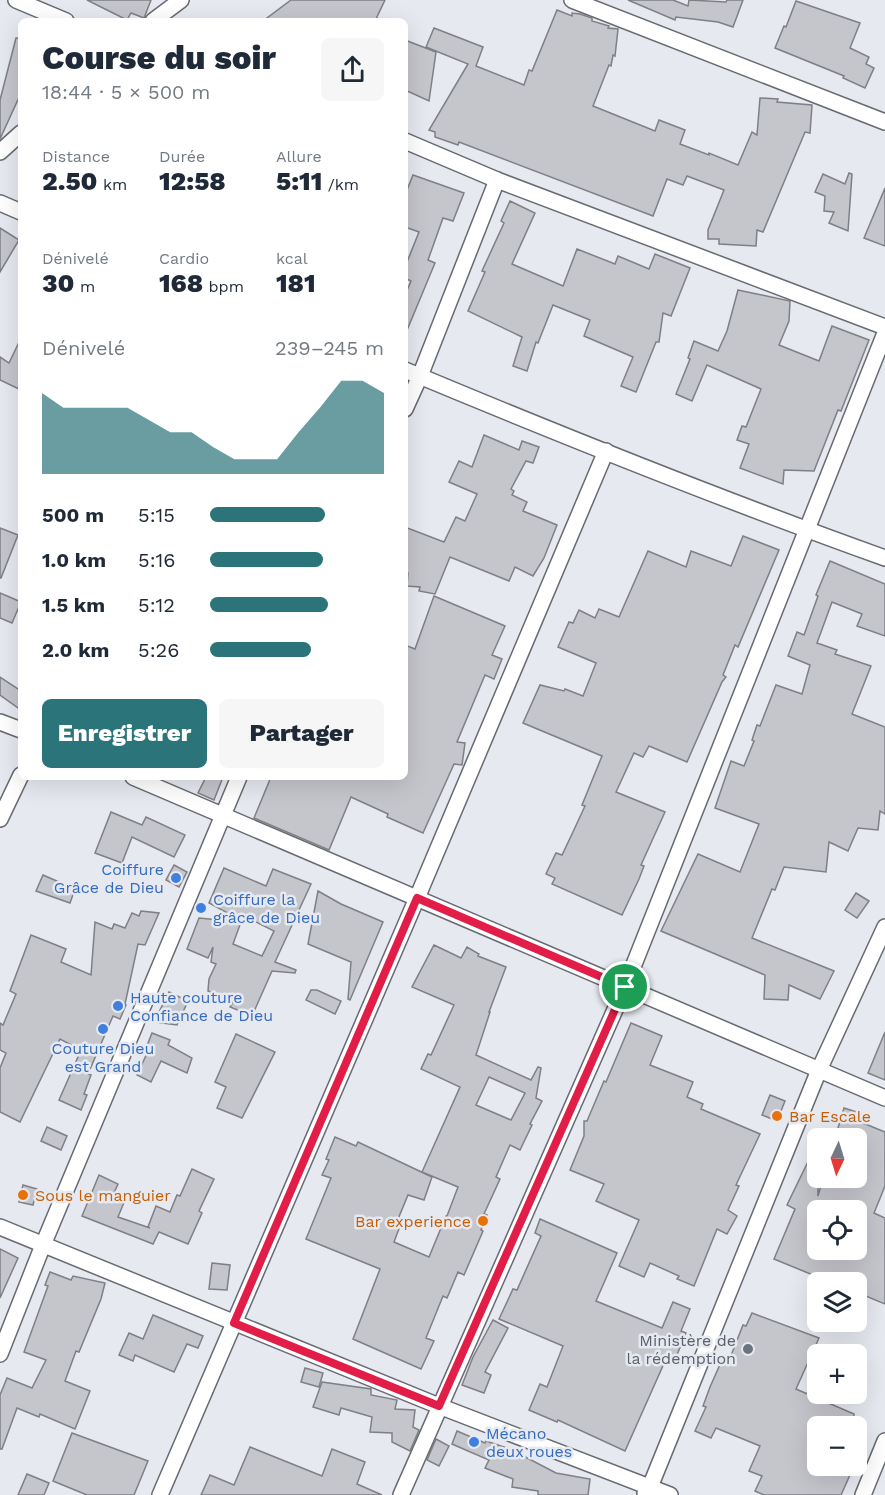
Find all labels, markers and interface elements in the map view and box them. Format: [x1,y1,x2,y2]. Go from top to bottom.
text: Course du soir [42,38,276,77]
button: share [321,38,384,101]
text: 18:44 · 5 × 500 m [42,80,210,104]
text: Distance [42,147,110,166]
text: Durée [159,147,205,166]
text: Allure [276,147,322,166]
text: 2.50 [42,166,97,196]
text: 12:58 [159,166,226,196]
text: 5:11 [276,166,322,196]
text: km [97,175,127,194]
text: /km [322,175,359,194]
text: Dénivelé [42,249,109,268]
text: Cardio [159,249,209,268]
text: kcal [276,249,308,268]
text: 30 [42,268,74,298]
text: 168 [159,268,203,298]
text: 181 [276,268,316,298]
text: m [74,277,95,296]
text: bpm [203,277,244,296]
text: Dénivelé [42,336,125,360]
text: 239–245 m [275,336,384,360]
text: 500 m [42,503,104,527]
text: 5:15 [138,503,175,527]
text: 1.0 km [42,548,106,572]
text: 5:16 [138,548,176,572]
text: 1.5 km [42,593,105,617]
text: 5:12 [138,593,175,617]
text: 2.0 km [42,638,109,662]
text: 5:26 [138,638,179,662]
button: Enregistrer [42,699,207,768]
button: Partager [219,699,384,768]
place label: Coiffure Grâce de Dieu [54,860,164,897]
marker: Coiffure Grâce de Dieu [169,871,183,885]
place label: Coiffure la grâce de Dieu [213,890,320,927]
marker: Coiffure la grâce de Dieu [194,901,208,915]
pin [599,961,650,1012]
icon: arrive [608,970,641,1003]
place label: Haute couture Confiance de Dieu [130,988,273,1025]
marker: Haute couture Confiance de Dieu [111,999,125,1013]
marker: Couture Dieu est Grand [96,1022,110,1036]
place label: Couture Dieu est Grand [52,1039,154,1076]
place label: Bar Escale [789,1107,871,1126]
marker: Bar Escale [770,1109,784,1123]
north arrow [807,1128,867,1188]
map controls [807,1128,867,1476]
place label: Sous le manguier [35,1186,171,1205]
marker: Sous le manguier [16,1188,30,1202]
button: locate [807,1200,867,1260]
place label: Bar experience [355,1212,471,1231]
marker: Bar experience [476,1214,490,1228]
button: layers [807,1272,867,1332]
place label: Ministère de la rédemption [627,1331,736,1368]
marker: Ministère de la rédemption [741,1342,755,1356]
button: + [807,1344,867,1404]
button: − [807,1416,867,1476]
place label: Mécano deux roues [486,1424,572,1461]
marker: Mécano deux roues [467,1435,481,1449]

